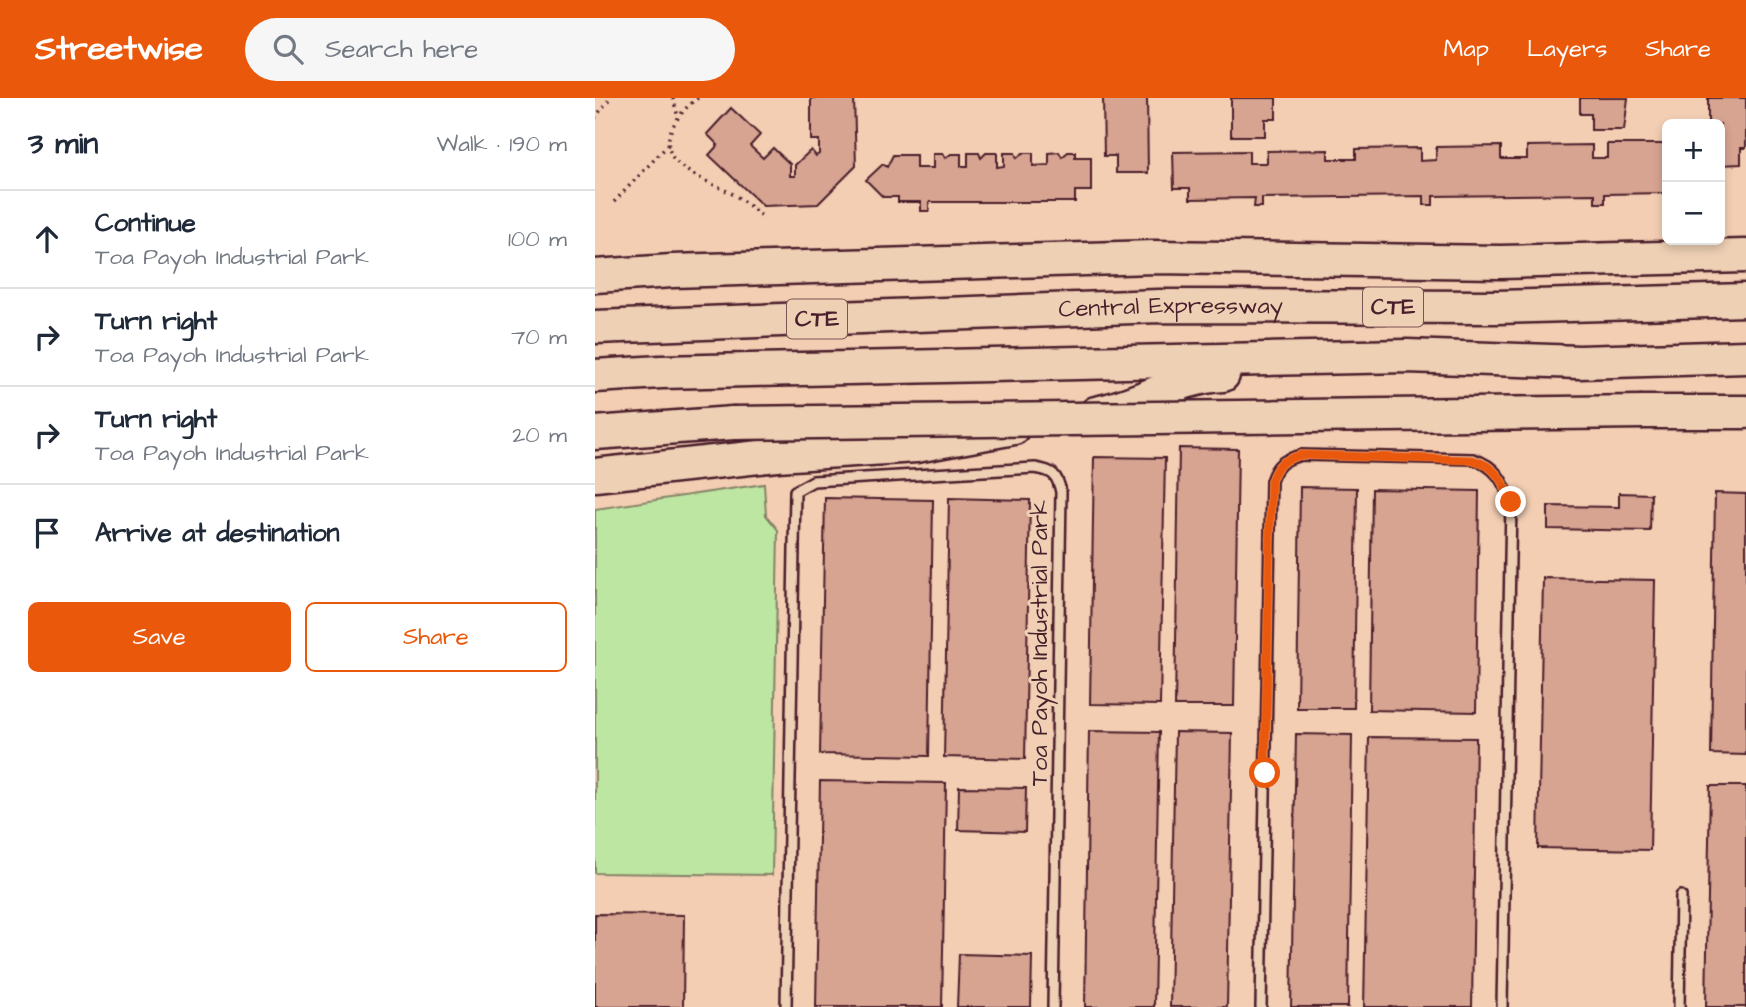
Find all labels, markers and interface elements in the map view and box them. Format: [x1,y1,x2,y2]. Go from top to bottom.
search box [245,18,735,81]
text: Streetwise [35,26,203,72]
icon: search [269,30,307,68]
text: Search here [325,31,478,67]
text: Map [1444,32,1489,66]
text: Layers [1527,32,1607,66]
text: Share [1645,32,1711,66]
map controls [1662,119,1725,245]
button: + [1662,119,1725,182]
text: 3 min [28,123,98,165]
text: Walk · 190 m [437,128,567,160]
button: − [1662,182,1725,245]
text: Continue [95,205,196,241]
icon: ahead [28,220,66,258]
text: 100 m [508,223,567,255]
text: Toa Payoh Industrial Park [95,241,369,273]
road number: CTE [1363,288,1423,327]
street label: Central Expressway [1058,289,1283,327]
road number: CTE [787,300,847,339]
text: Turn right [95,303,217,339]
icon: right [28,318,66,356]
text: 70 m [511,321,567,353]
text: Toa Payoh Industrial Park [95,339,369,371]
text: Turn right [95,401,217,437]
icon: right [28,416,66,454]
text: 20 m [512,419,567,451]
text: Toa Payoh Industrial Park [95,437,369,469]
route end [1495,486,1526,517]
street label: Toa Payoh Industrial Park [1023,500,1058,786]
icon: arrive [28,514,66,552]
text: Arrive at destination [95,515,340,551]
button: Save [28,602,291,672]
button: Share [305,602,567,672]
route start [1249,757,1280,788]

